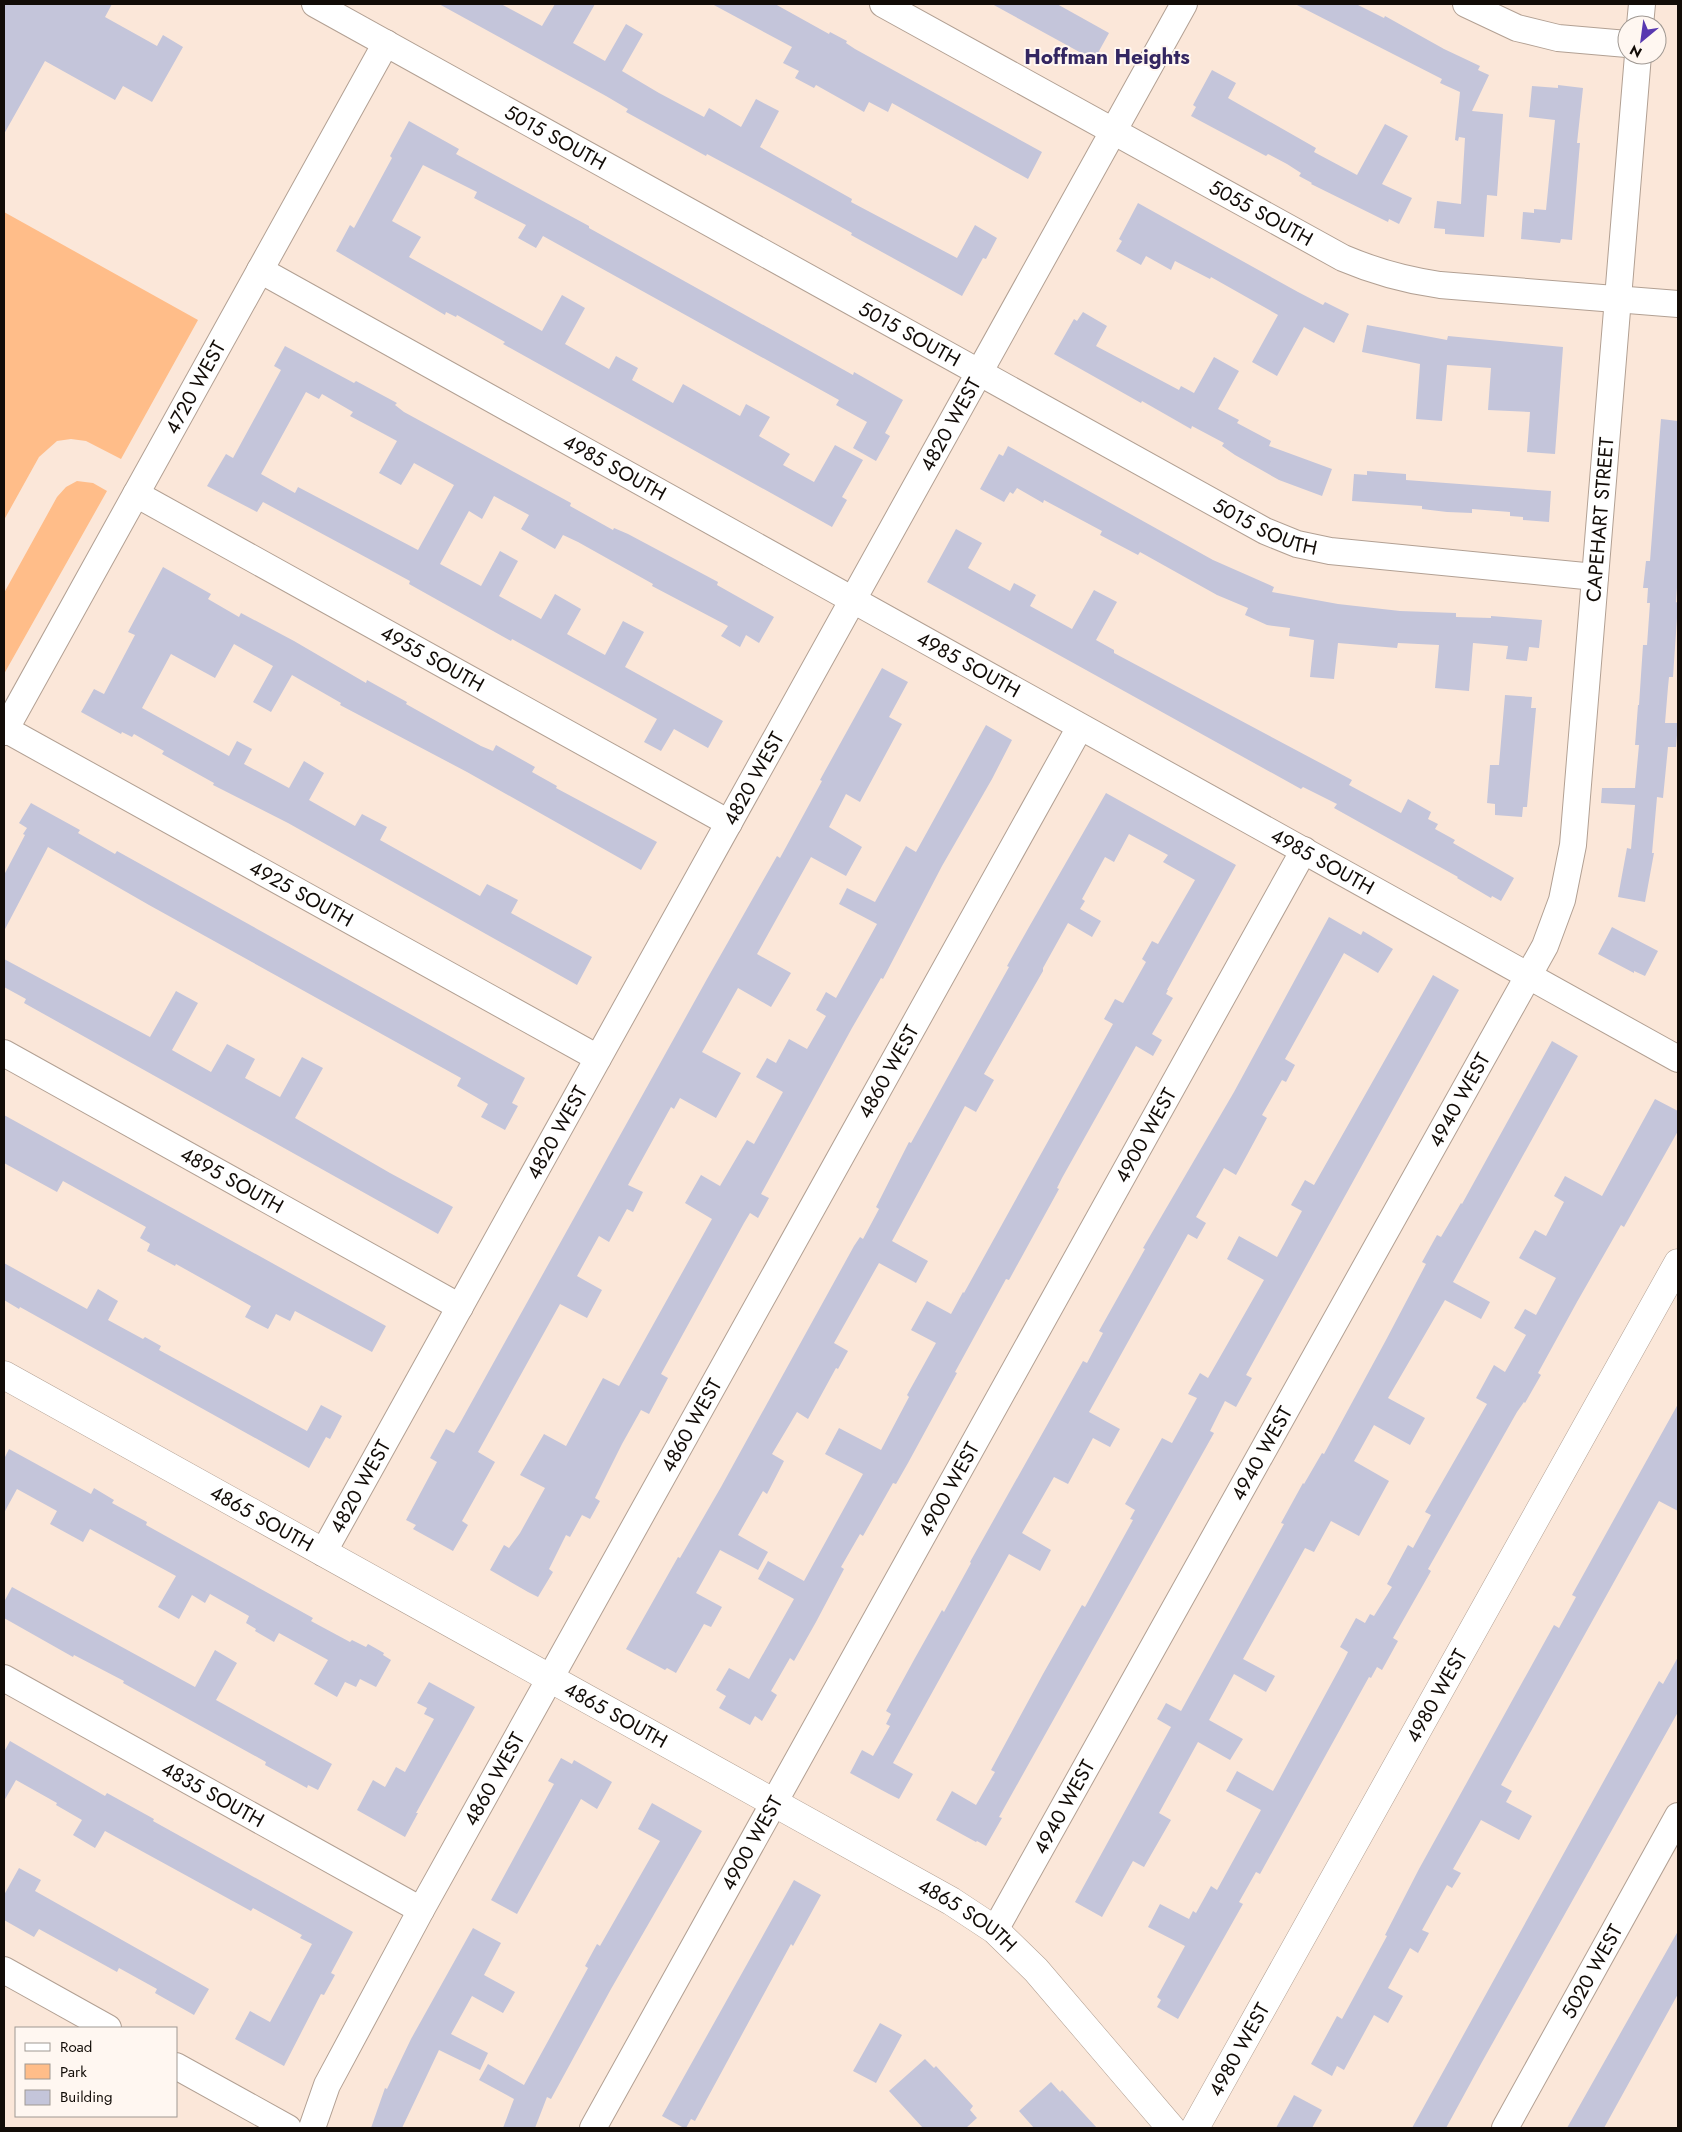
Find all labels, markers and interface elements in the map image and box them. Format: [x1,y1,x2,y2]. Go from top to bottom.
north arrow [1617,15,1667,65]
text: N [1626,40,1645,63]
district label: Hoffman Heights [1024,42,1190,72]
street label: 5015 SOUTH [499,97,612,177]
street label: 5055 SOUTH [1204,172,1318,253]
street label: 5015 SOUTH [853,294,966,374]
street label: 4720 WEST [157,335,233,439]
street label: 4820 WEST [912,372,988,477]
street label: 4985 SOUTH [558,427,672,508]
street label: CAPEHART STREET [1579,435,1621,603]
street label: 5015 SOUTH [1208,490,1320,562]
street label: 4955 SOUTH [375,618,490,699]
street label: 4985 SOUTH [912,624,1026,705]
street label: 4820 WEST [716,726,791,831]
street label: 4985 SOUTH [1266,821,1380,902]
street label: 4925 SOUTH [244,853,359,934]
street label: 4860 WEST [850,1019,926,1124]
street label: 4940 WEST [1421,1047,1497,1152]
street label: 4820 WEST [519,1080,595,1185]
street label: 4900 WEST [1107,1082,1184,1188]
street label: 4895 SOUTH [175,1140,289,1220]
street label: 4860 WEST [653,1373,729,1477]
street label: 4940 WEST [1223,1400,1300,1506]
street label: 4820 WEST [322,1434,398,1539]
street label: 4900 WEST [910,1436,987,1542]
street label: 4865 SOUTH [205,1478,319,1559]
street label: 4980 WEST [1399,1643,1474,1748]
street label: 4865 SOUTH [559,1674,673,1755]
street label: 4860 WEST [456,1726,532,1831]
street label: 4835 SOUTH [156,1754,270,1835]
street label: 4940 WEST [1026,1754,1102,1859]
street label: 4900 WEST [713,1790,790,1896]
street label: 4865 SOUTH [913,1871,1024,1959]
street label: 5020 WEST [1554,1918,1630,2024]
street label: 4980 WEST [1201,1997,1277,2102]
legend [15,2027,178,2117]
text: Road [60,2036,92,2058]
text: Park [60,2061,87,2083]
text: Building [60,2086,112,2108]

